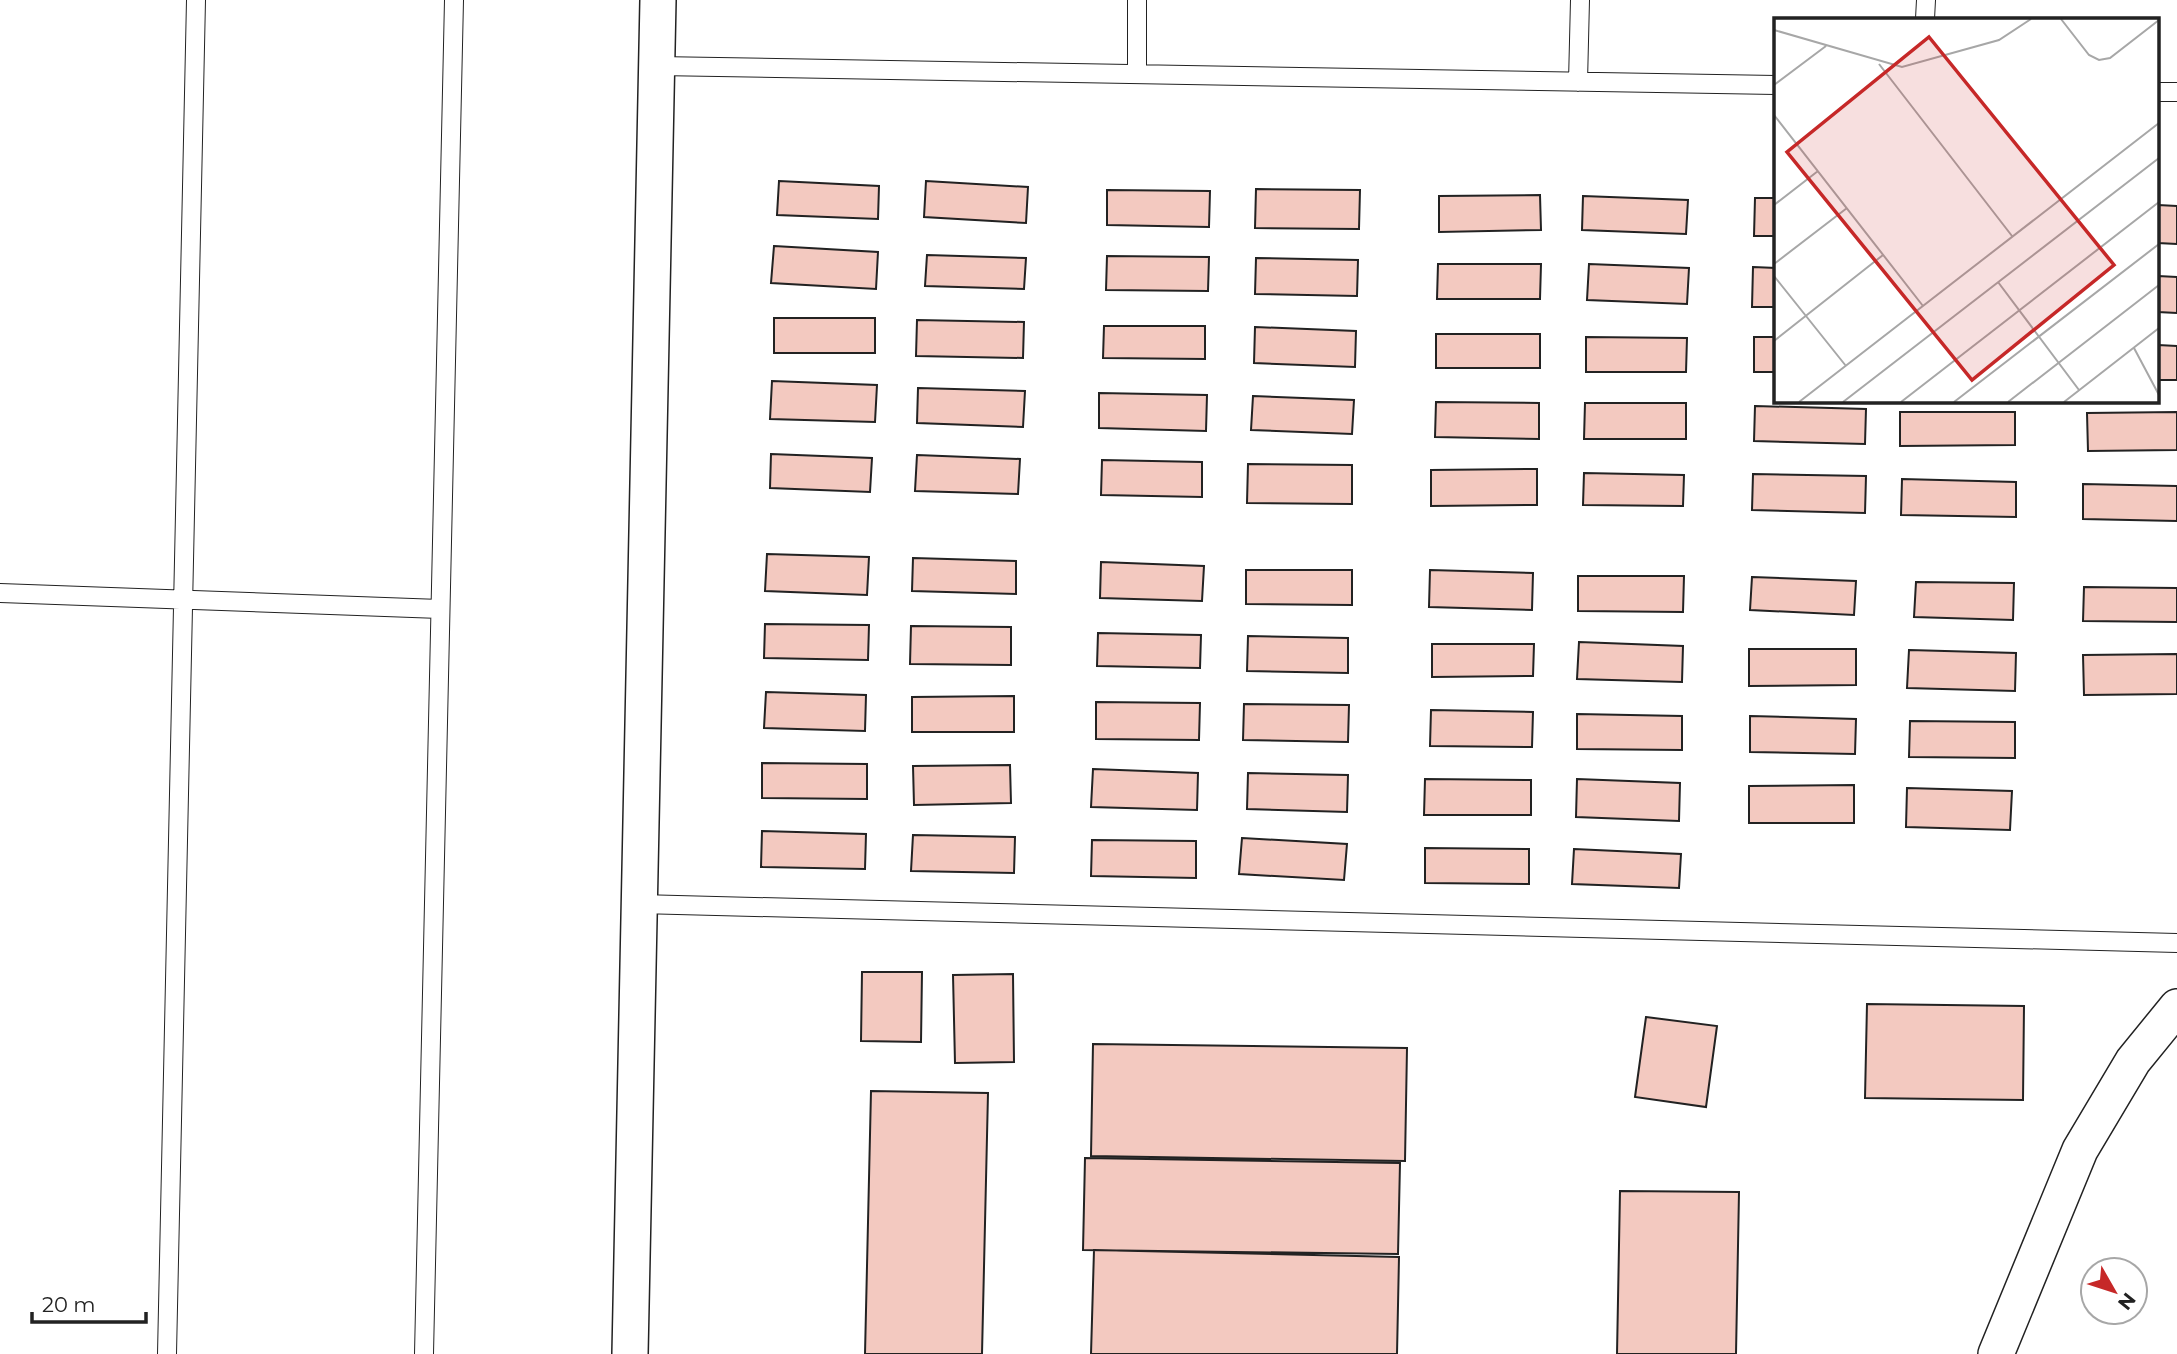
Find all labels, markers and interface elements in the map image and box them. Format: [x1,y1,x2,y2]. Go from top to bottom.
inset map [1774,18,2160,402]
north arrow [2079,1256,2149,1326]
scale bar [32,1280,145,1324]
text: N [2113,1288,2141,1315]
text: 20 m [42,1292,96,1317]

